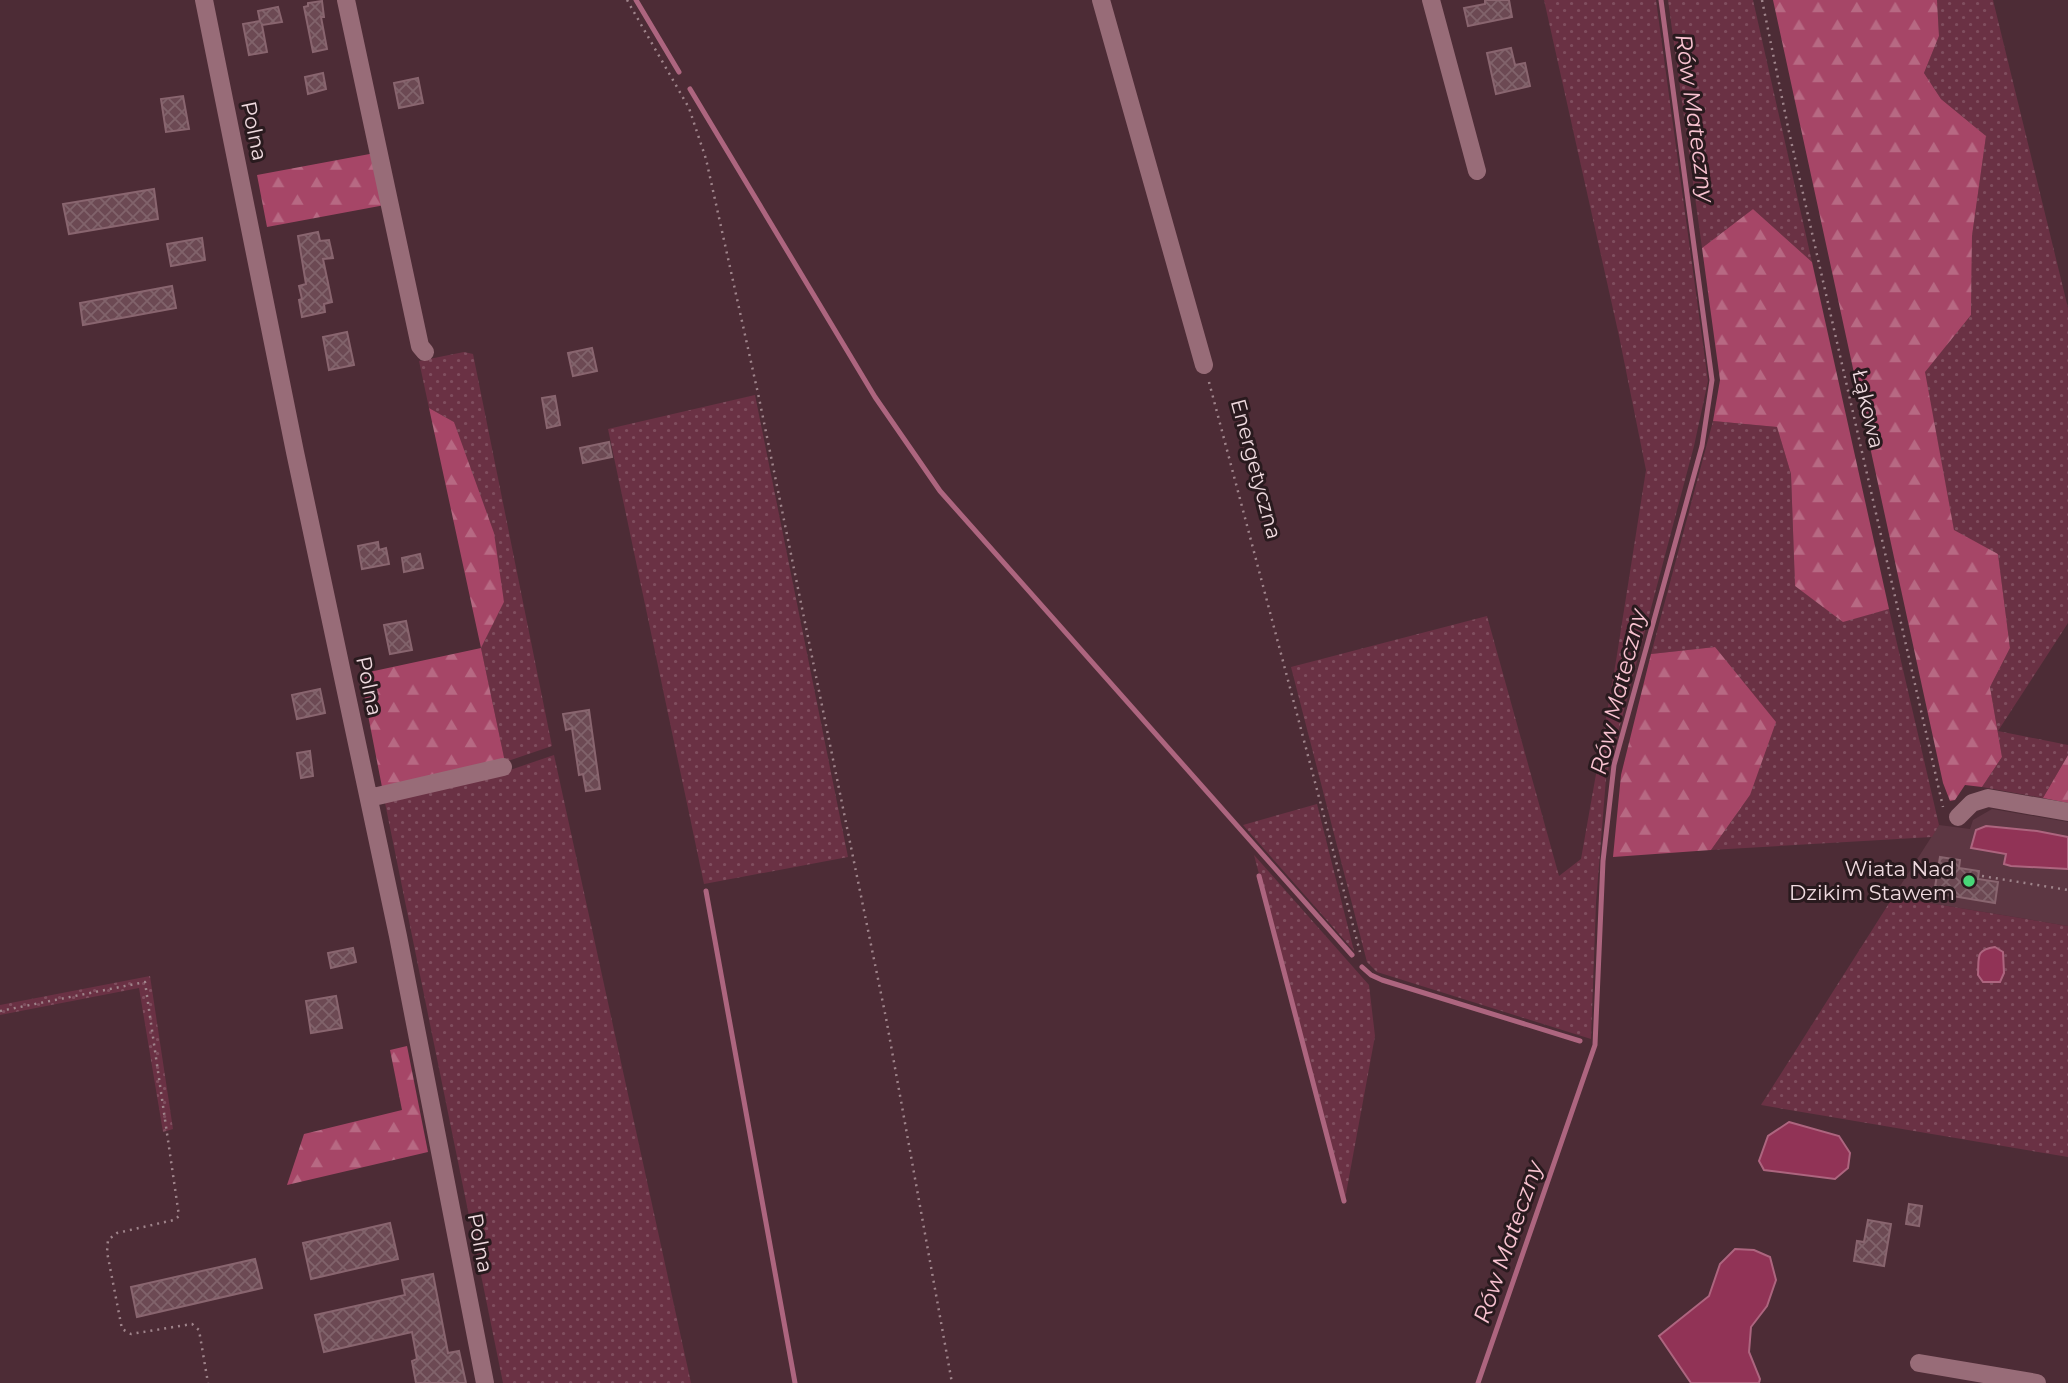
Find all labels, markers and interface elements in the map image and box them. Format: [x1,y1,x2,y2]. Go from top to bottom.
water label: Rów Mateczny [1669,32,1721,205]
street label: Polna [236,99,273,163]
street label: Łąkowa [1847,367,1890,451]
street label: Energetyczna [1226,396,1287,542]
water label: Rów Mateczny [1584,605,1652,778]
street label: Polna [351,654,388,718]
place label: Wiata Nad Dzikim Stawem [1789,856,1955,905]
marker: Wiata Nad Dzikim Stawem [1961,873,1977,889]
water label: Rów Mateczny [1467,1156,1549,1327]
street label: Polna [462,1211,499,1275]

